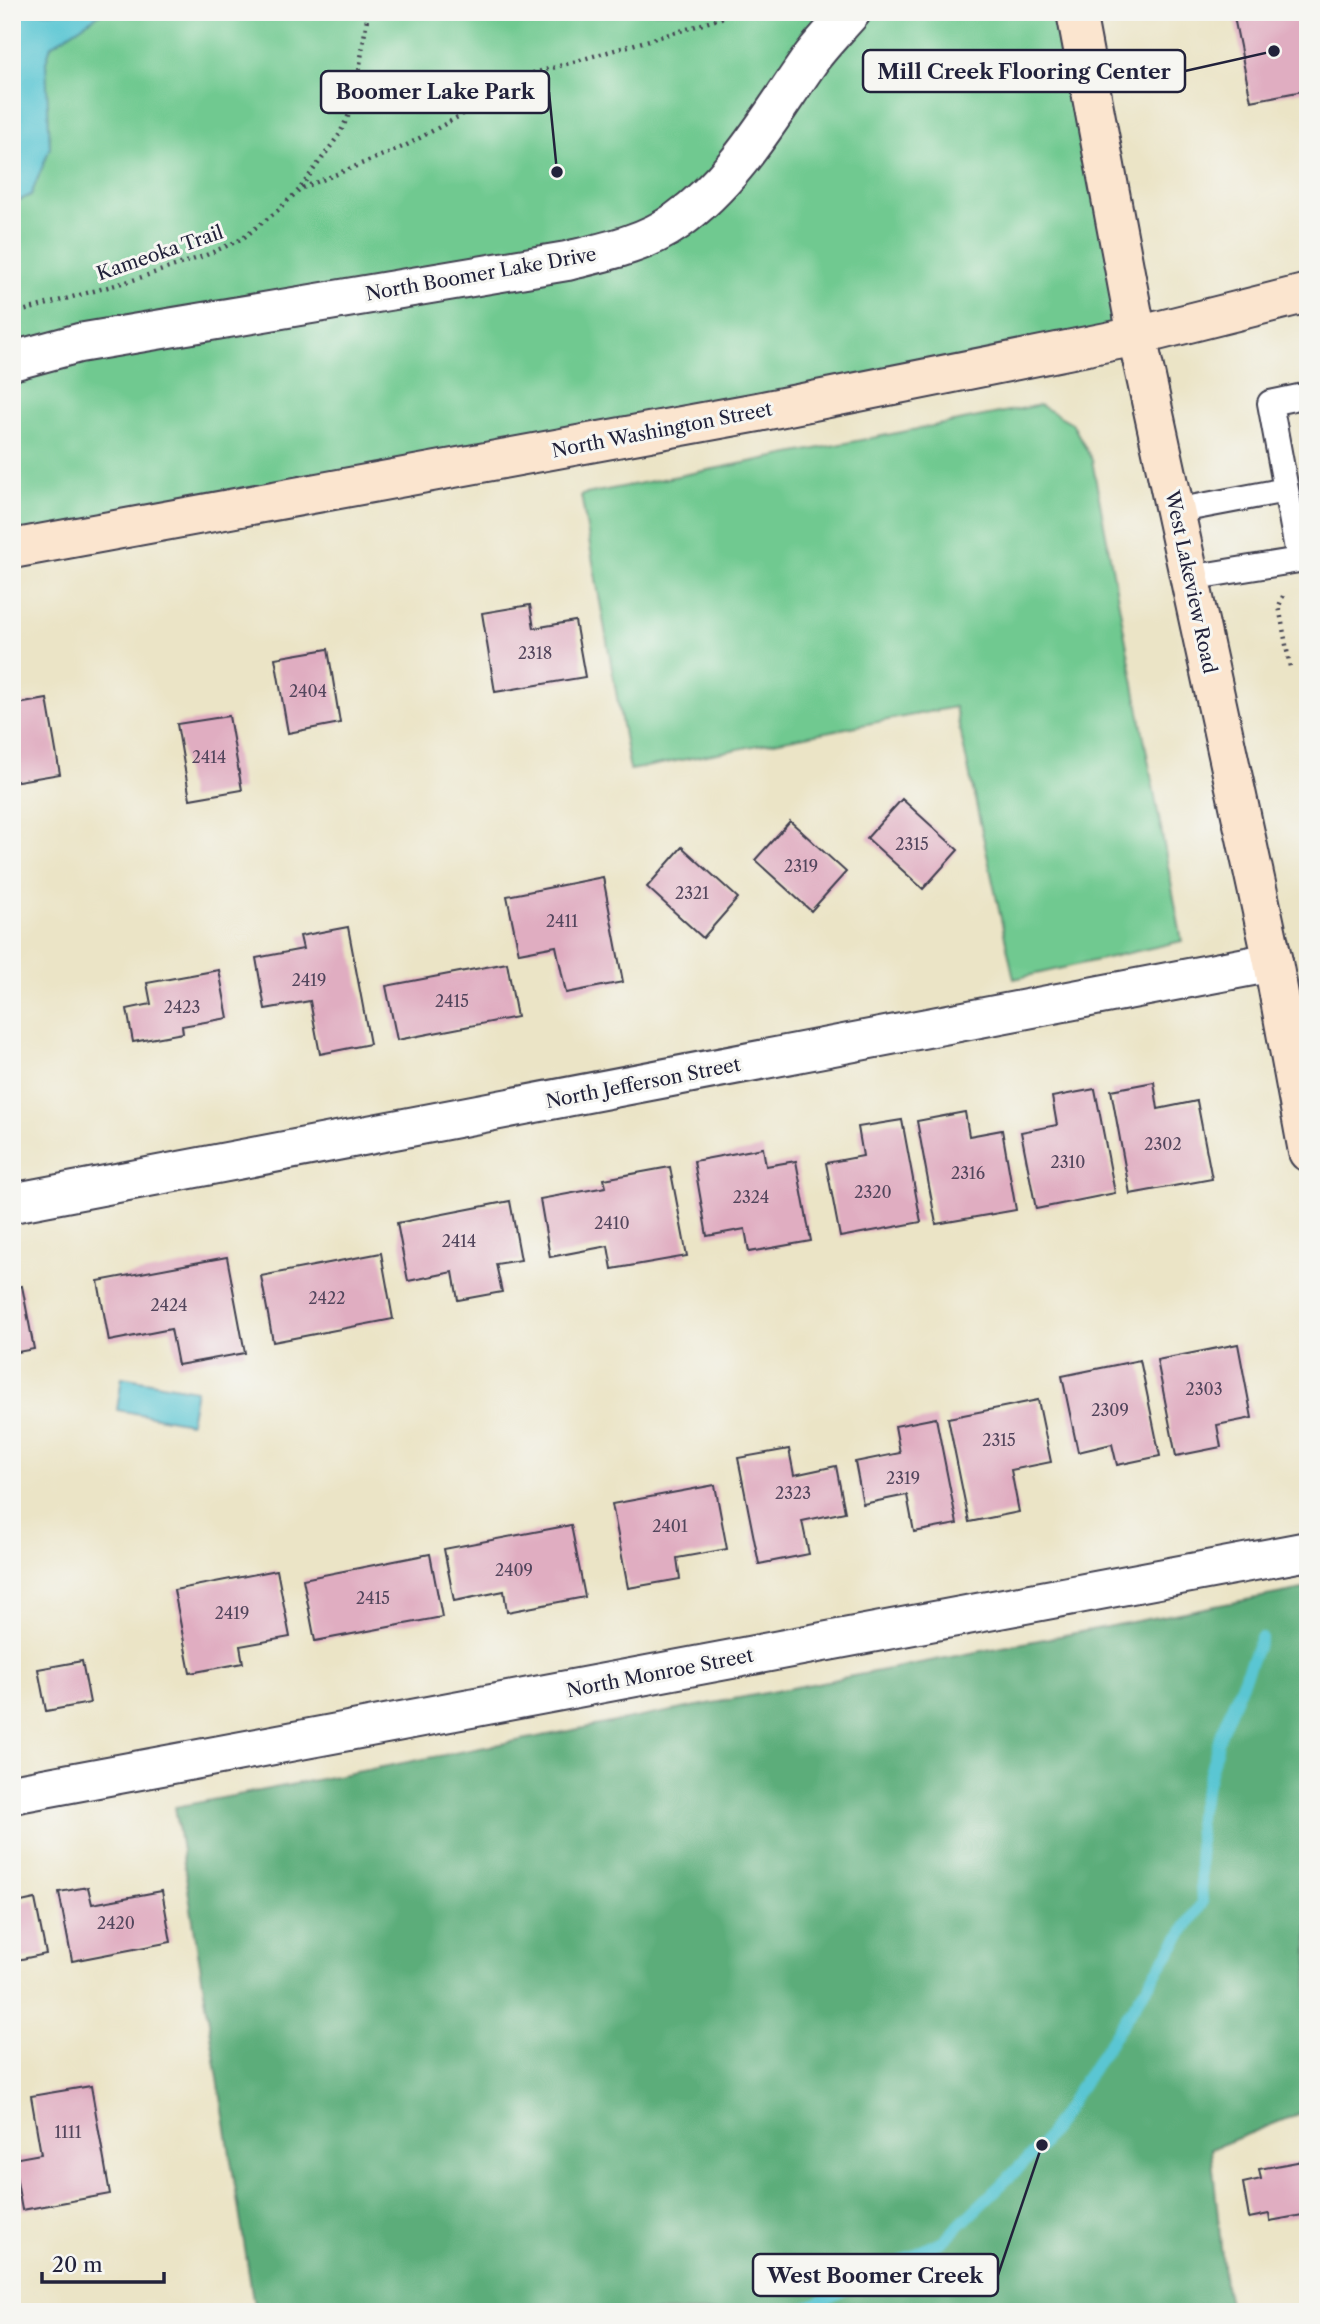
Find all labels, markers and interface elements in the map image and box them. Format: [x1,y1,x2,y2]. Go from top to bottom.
callout: Mill Creek Flooring Center [863,50,1185,92]
text: Mill Creek Flooring Center [877,59,1171,84]
callout: Boomer Lake Park [321,71,549,113]
text: Boomer Lake Park [335,79,536,104]
street label: Kameoka Trail [94,220,227,285]
street label: North Boomer Lake Drive [364,242,598,306]
street label: North Washington Street [550,397,774,463]
street label: West Lakeview Road [1160,487,1222,676]
house number: 2318 [518,643,552,663]
house number: 2404 [289,681,327,701]
house number: 2414 [192,747,226,767]
house number: 2315 [895,834,929,854]
house number: 2319 [784,856,818,876]
house number: 2321 [675,883,709,903]
house number: 2411 [546,911,578,931]
house number: 2419 [292,970,326,990]
house number: 2415 [435,991,469,1011]
house number: 2423 [164,997,200,1017]
street label: North Jefferson Street [544,1053,743,1113]
house number: 2302 [1144,1134,1182,1154]
house number: 2310 [1051,1152,1085,1172]
house number: 2316 [951,1163,985,1183]
house number: 2320 [854,1182,892,1202]
house number: 2324 [733,1187,769,1207]
house number: 2410 [594,1213,630,1233]
house number: 2414 [442,1231,476,1251]
house number: 2422 [309,1288,345,1308]
house number: 2424 [151,1295,187,1315]
house number: 2303 [1186,1379,1222,1399]
house number: 2309 [1091,1400,1129,1420]
house number: 2315 [982,1430,1016,1450]
house number: 2319 [886,1468,920,1488]
house number: 2323 [775,1483,811,1503]
house number: 2401 [652,1516,688,1536]
house number: 2409 [495,1560,533,1580]
house number: 2415 [356,1588,390,1608]
house number: 2419 [215,1603,249,1623]
street label: North Monroe Street [565,1644,756,1702]
house number: 2420 [97,1913,135,1933]
house number: 1111 [55,2122,82,2142]
scale bar [42,2240,164,2284]
text: 20 m [52,2252,103,2277]
callout: West Boomer Creek [753,2254,998,2296]
text: West Boomer Creek [766,2263,984,2288]

